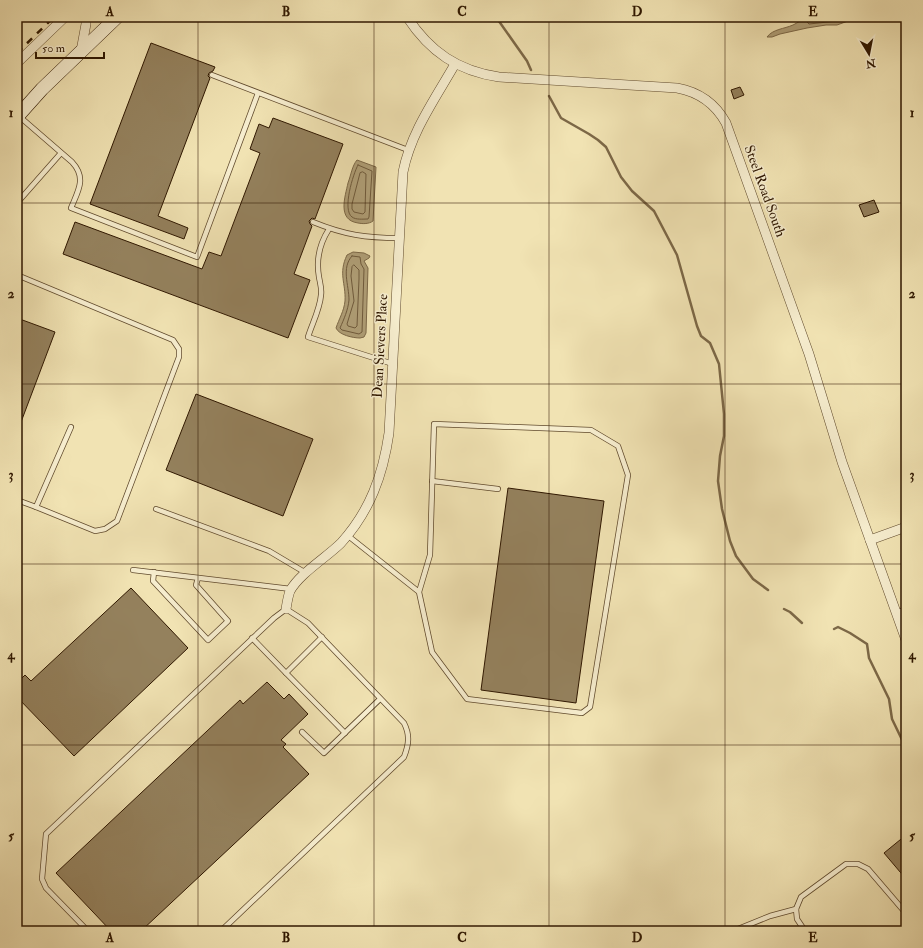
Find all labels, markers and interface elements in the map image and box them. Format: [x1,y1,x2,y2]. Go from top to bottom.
text: A [105,4,115,20]
text: B [282,4,290,20]
text: C [457,4,467,20]
text: D [632,4,643,20]
text: E [808,4,818,20]
scale bar [36,34,104,60]
north arrow [849,34,889,74]
text: 50 m [42,41,66,56]
text: N [864,56,878,71]
text: 1 [9,105,14,121]
text: 1 [910,105,915,121]
street label: Steel Road South [741,143,790,240]
text: 2 [8,286,15,302]
text: 2 [909,286,916,302]
street label: Dean Sievers Place [369,293,391,398]
text: 3 [9,467,14,483]
text: 3 [910,467,915,483]
text: 4 [6,647,15,663]
text: 4 [907,647,916,663]
text: 5 [8,828,14,844]
text: 5 [909,828,915,844]
text: A [105,930,115,946]
text: B [282,930,290,946]
text: C [457,930,467,946]
text: D [632,930,643,946]
text: E [808,930,818,946]

